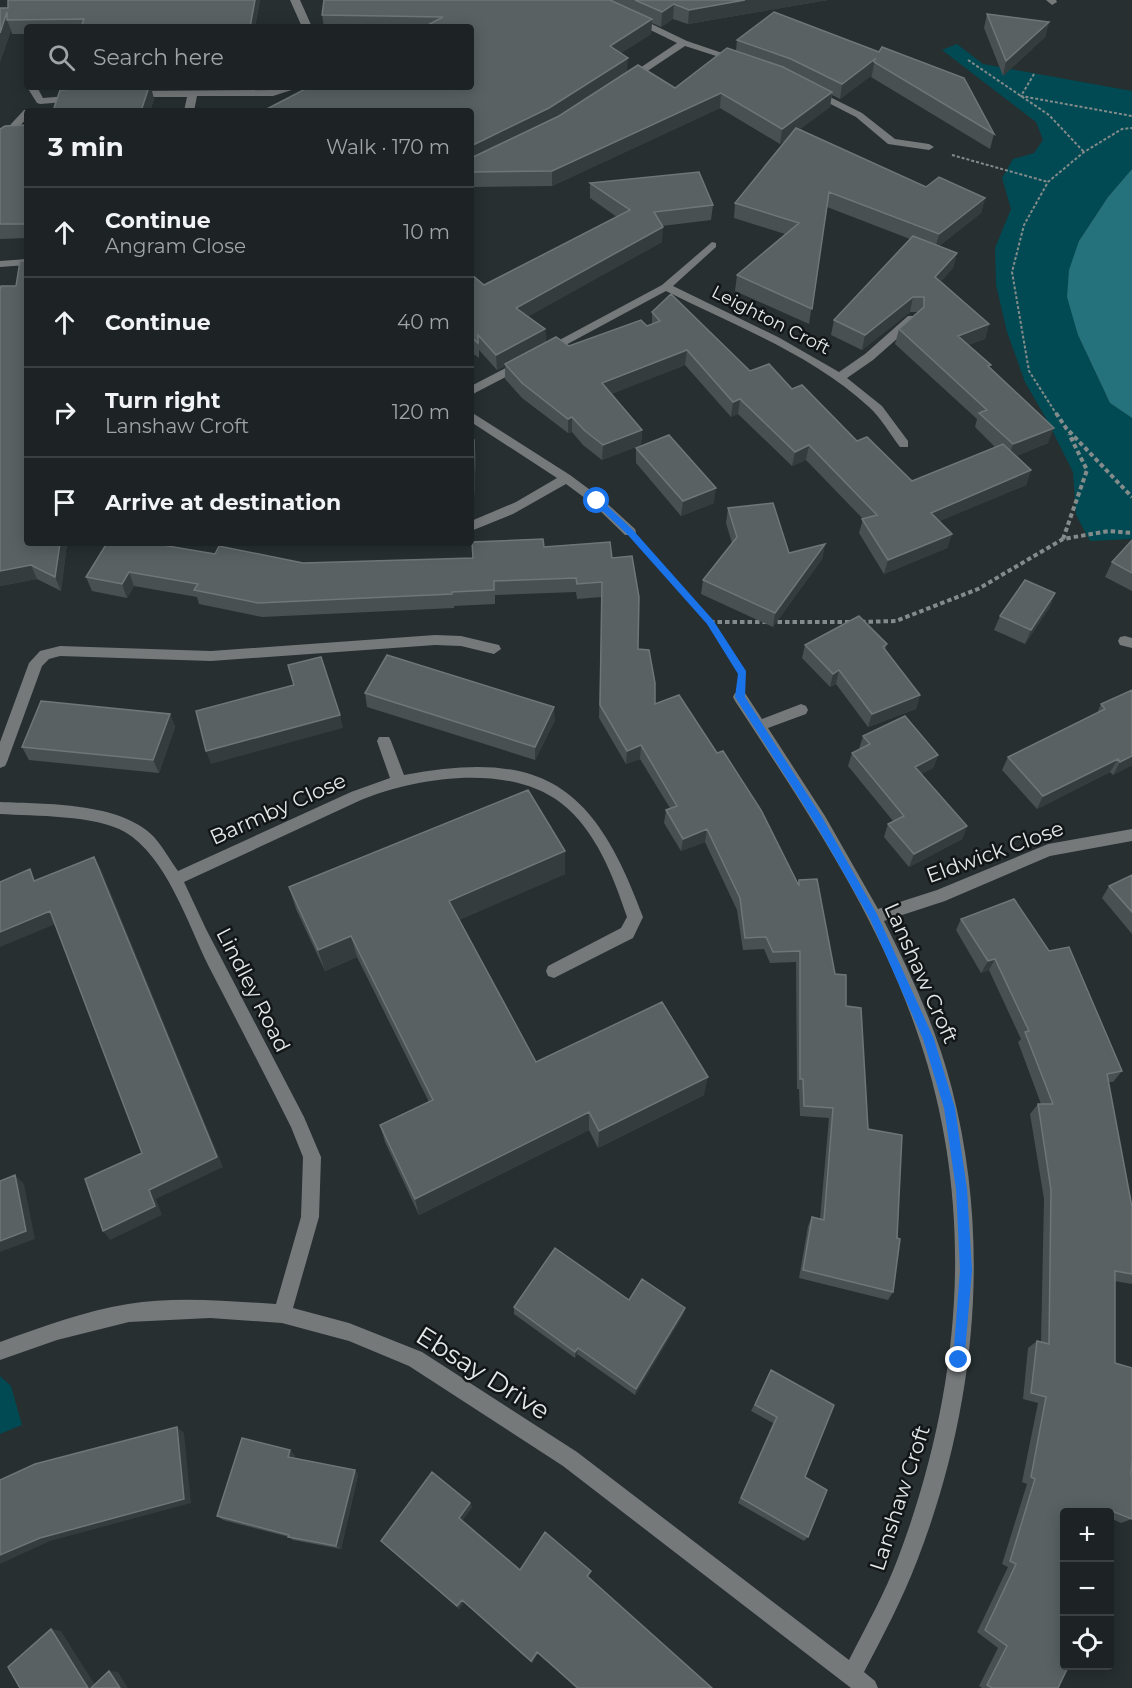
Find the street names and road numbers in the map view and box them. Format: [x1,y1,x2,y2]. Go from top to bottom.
street label: Leighton Croft [708,281,834,359]
street label: Barmby Close [206,767,350,850]
street label: Eldwick Close [923,815,1067,888]
street label: Lanshaw Croft [879,899,964,1047]
street label: Lindley Road [211,923,296,1056]
street label: Ebsay Drive [410,1319,556,1427]
street label: Lanshaw Croft [864,1422,935,1574]

